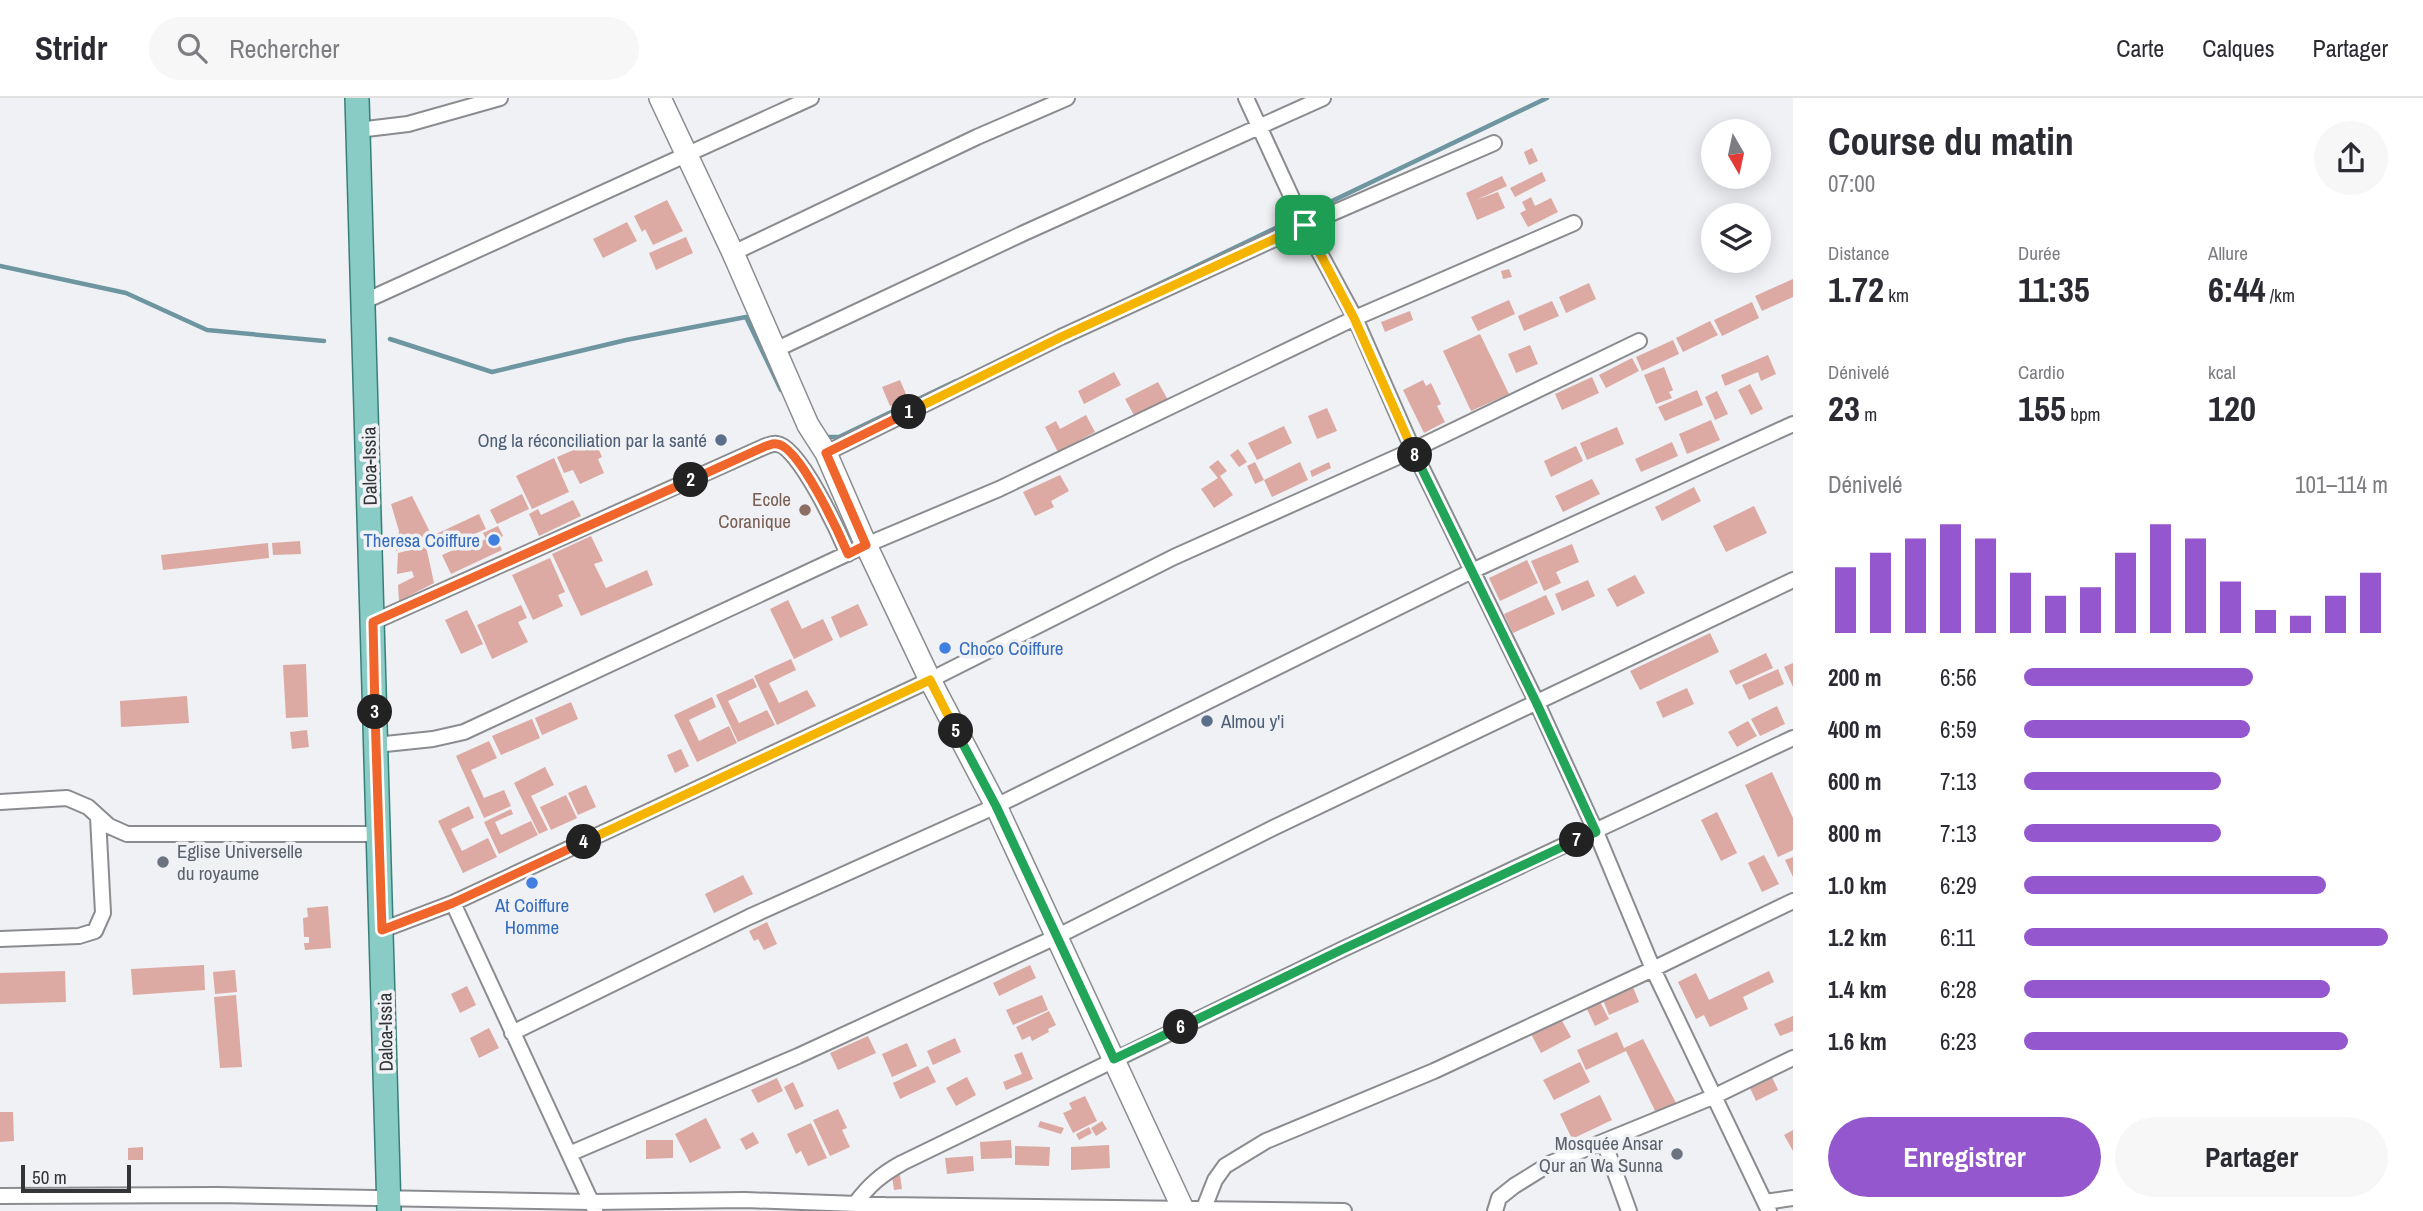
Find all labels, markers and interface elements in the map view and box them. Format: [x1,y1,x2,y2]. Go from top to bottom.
search box [149,17,639,80]
text: Stridr [35,26,107,70]
icon: search [173,29,211,67]
text: Rechercher [229,31,339,66]
text: Carte [2116,32,2164,64]
text: Calques [2202,32,2275,64]
text: Partager [2313,32,2388,64]
text: Course du matin [1828,116,2074,167]
north arrow [1701,119,1771,189]
map controls [1701,119,1771,273]
button: share [2314,121,2388,195]
text: 07:00 [1828,168,1875,199]
pin [1275,195,1335,255]
button: layers [1701,203,1771,273]
icon: arrive [1286,206,1324,244]
text: Distance [1828,240,1889,266]
text: Durée [2018,240,2060,266]
text: Allure [2208,240,2248,266]
text: 1.72 [1828,266,1884,313]
text: 11:35 [2018,266,2090,313]
text: 6:44 [2208,266,2265,313]
text: km [1884,282,1909,308]
text: /km [2265,282,2295,308]
text: Dénivelé [1828,359,1889,385]
text: Cardio [2018,359,2065,385]
text: kcal [2208,359,2236,385]
text: 23 [1828,385,1860,432]
text: 155 [2018,385,2066,432]
text: 120 [2208,385,2256,432]
pin: 1 [892,394,926,430]
text: 1 [904,398,913,424]
text: m [1860,401,1877,427]
text: bpm [2066,401,2101,427]
street label: Daloa-Issia [355,426,383,506]
place label: Ong la réconciliation par la santé [477,427,707,453]
marker: Ong la réconciliation par la santé [713,432,729,448]
pin: 8 [1398,438,1432,472]
text: 8 [1410,441,1419,467]
pin: 2 [674,462,708,498]
text: 2 [686,466,695,492]
text: Dénivelé [1828,469,1902,500]
text: 101–114 m [2295,469,2388,500]
place label: Ecole Coranique [718,486,791,534]
marker: Ecole Coranique [797,502,813,518]
place label: Theresa Coiffure [363,527,480,553]
marker: Theresa Coiffure [486,532,502,548]
place label: Choco Coiffure [959,635,1064,661]
marker: Choco Coiffure [937,640,953,656]
text: 200 m [1828,662,1881,693]
text: 6:56 [1940,662,1977,693]
pin: 3 [358,694,392,730]
text: 3 [370,698,379,724]
place label: Almou y'i [1220,708,1285,734]
marker: Almou y'i [1199,713,1215,729]
pin: 5 [939,714,974,748]
text: 400 m [1828,714,1881,745]
text: 6:59 [1940,714,1977,745]
text: 5 [951,717,960,743]
text: 600 m [1828,766,1881,797]
text: 7:13 [1940,766,1977,797]
text: 800 m [1828,818,1881,849]
text: 7:13 [1940,818,1977,849]
pin: 7 [1560,822,1594,858]
pin: 4 [566,824,602,860]
text: 7 [1572,826,1581,852]
text: 4 [579,828,588,854]
place label: Eglise Universelle du royaume [177,838,303,886]
marker: Eglise Universelle du royaume [155,854,171,870]
text: 1.0 km [1828,870,1887,901]
text: 6:29 [1940,870,1977,901]
marker: At Coiffure Homme [524,875,540,891]
place label: At Coiffure Homme [494,892,569,940]
text: 1.2 km [1828,922,1887,953]
text: 6:11 [1940,922,1975,953]
text: 1.4 km [1828,974,1887,1005]
text: 6:28 [1940,974,1977,1005]
street label: Daloa-Issia [371,992,399,1072]
pin: 6 [1164,1010,1198,1044]
text: 6 [1176,1013,1185,1039]
text: 1.6 km [1828,1026,1887,1057]
text: 6:23 [1940,1026,1977,1057]
button: Enregistrer [1828,1117,2101,1197]
button: Partager [2115,1117,2388,1197]
place label: Mosquée Ansar Qur an Wa Sunna [1539,1130,1664,1178]
marker: Mosquée Ansar Qur an Wa Sunna [1669,1146,1685,1162]
scale bar [21,1162,131,1194]
text: 50 m [32,1164,67,1190]

